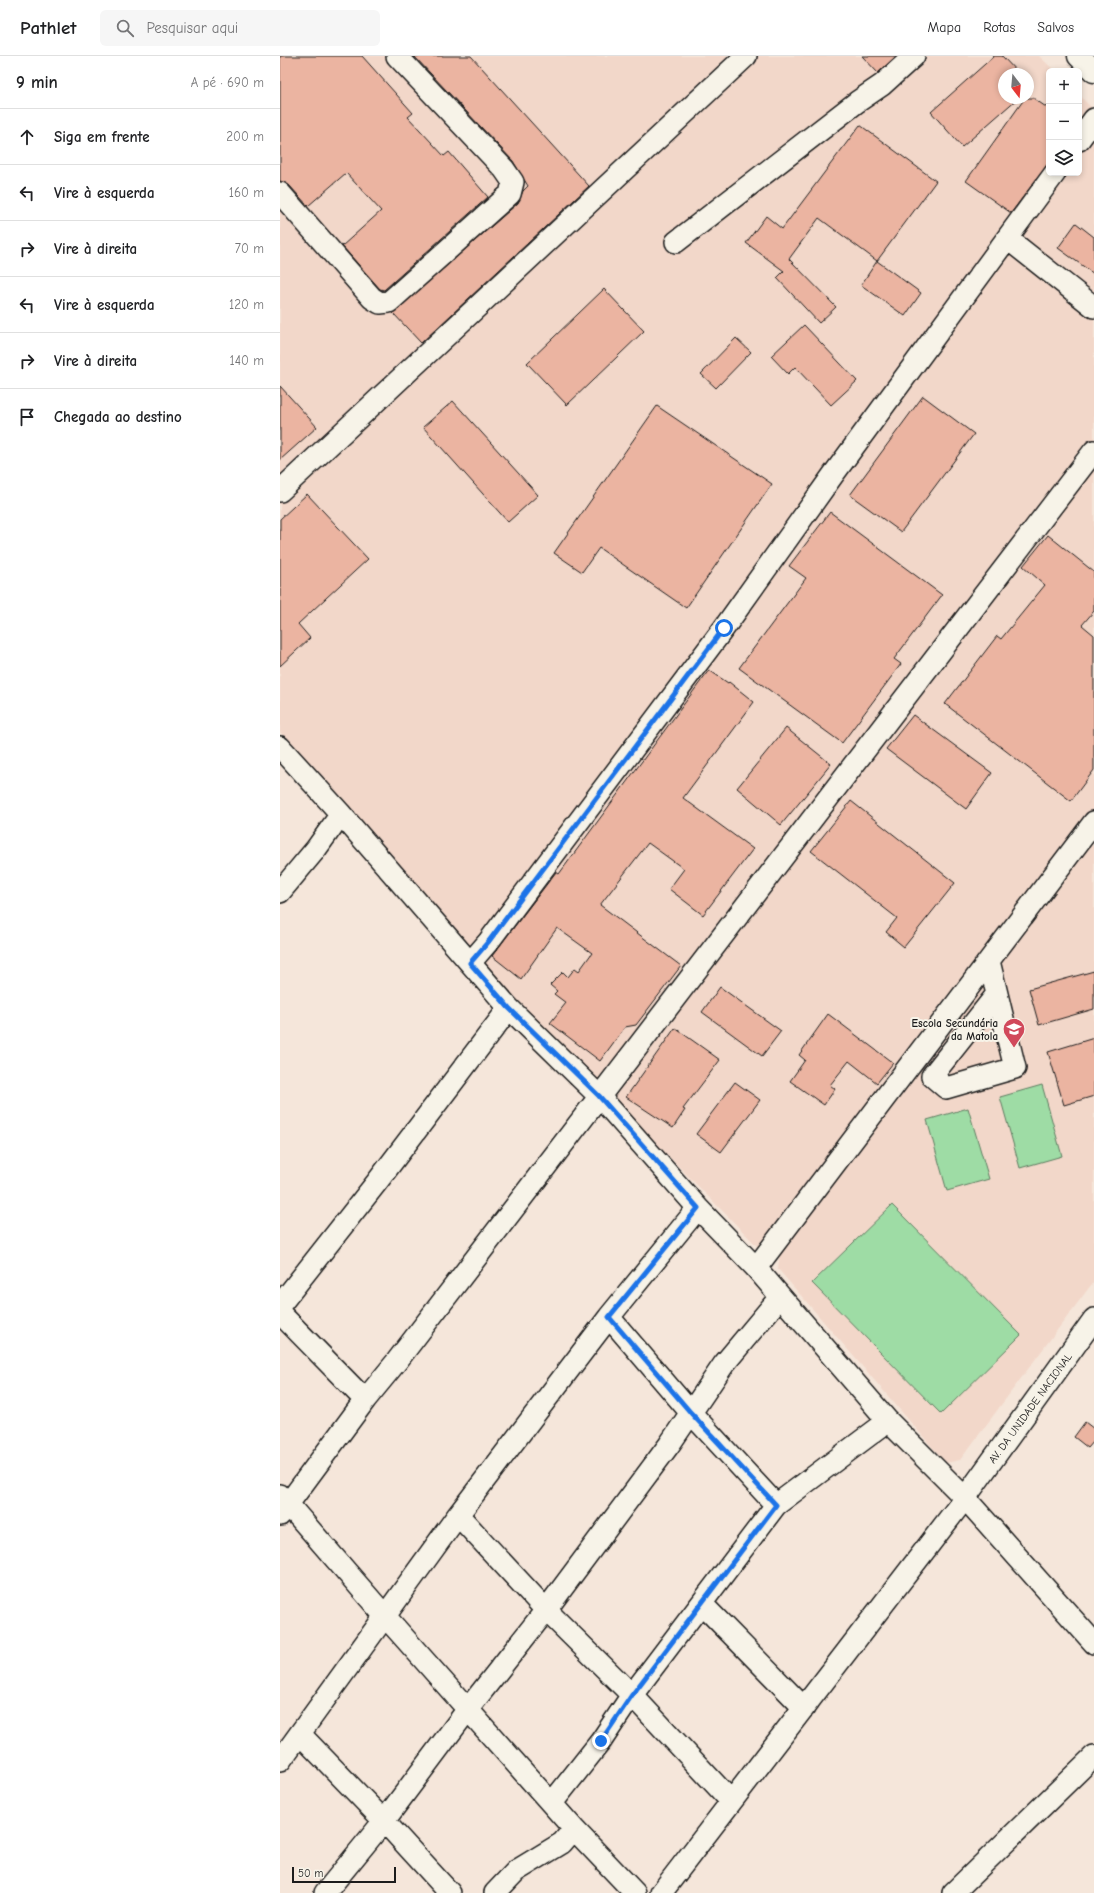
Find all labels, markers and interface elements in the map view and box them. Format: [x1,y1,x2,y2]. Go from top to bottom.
search box [100,10,380,46]
text: Pathlet [20,17,76,39]
icon: search [114,17,136,39]
text: Pesquisar aqui [146,19,238,37]
text: Mapa [928,19,961,36]
text: Rotas [983,19,1015,36]
text: Salvos [1037,19,1074,36]
north arrow [998,68,1034,104]
map controls [1046,68,1082,176]
button: + [1046,68,1082,104]
text: 9 min [16,73,58,92]
text: A pé · 690 m [191,75,264,90]
button: − [1046,104,1082,140]
icon: ahead [16,126,38,148]
text: Siga em frente [54,128,150,146]
text: 200 m [226,129,264,144]
button: layers [1046,140,1082,176]
icon: left [16,182,38,204]
text: Vire à esquerda [54,184,155,202]
text: 160 m [229,185,264,200]
icon: right [16,238,38,260]
text: Vire à direita [54,240,137,258]
text: 70 m [235,241,264,256]
icon: left [16,294,38,316]
text: Vire à esquerda [54,296,155,314]
text: 120 m [229,297,264,312]
icon: right [16,350,38,372]
text: Vire à direita [54,352,137,370]
text: 140 m [230,353,264,368]
icon: arrive [16,406,38,428]
text: Chegada ao destino [54,408,182,426]
route start [715,619,733,637]
school or university icon: Escola Secundária da Matola [1001,1016,1027,1049]
place label: Escola Secundária da Matola [912,1017,998,1043]
street label: AV. DA UNIDADE NACIONAL [986,1350,1075,1466]
route end [592,1732,610,1750]
scale bar [292,1865,396,1884]
text: 50 m [298,1867,323,1880]

